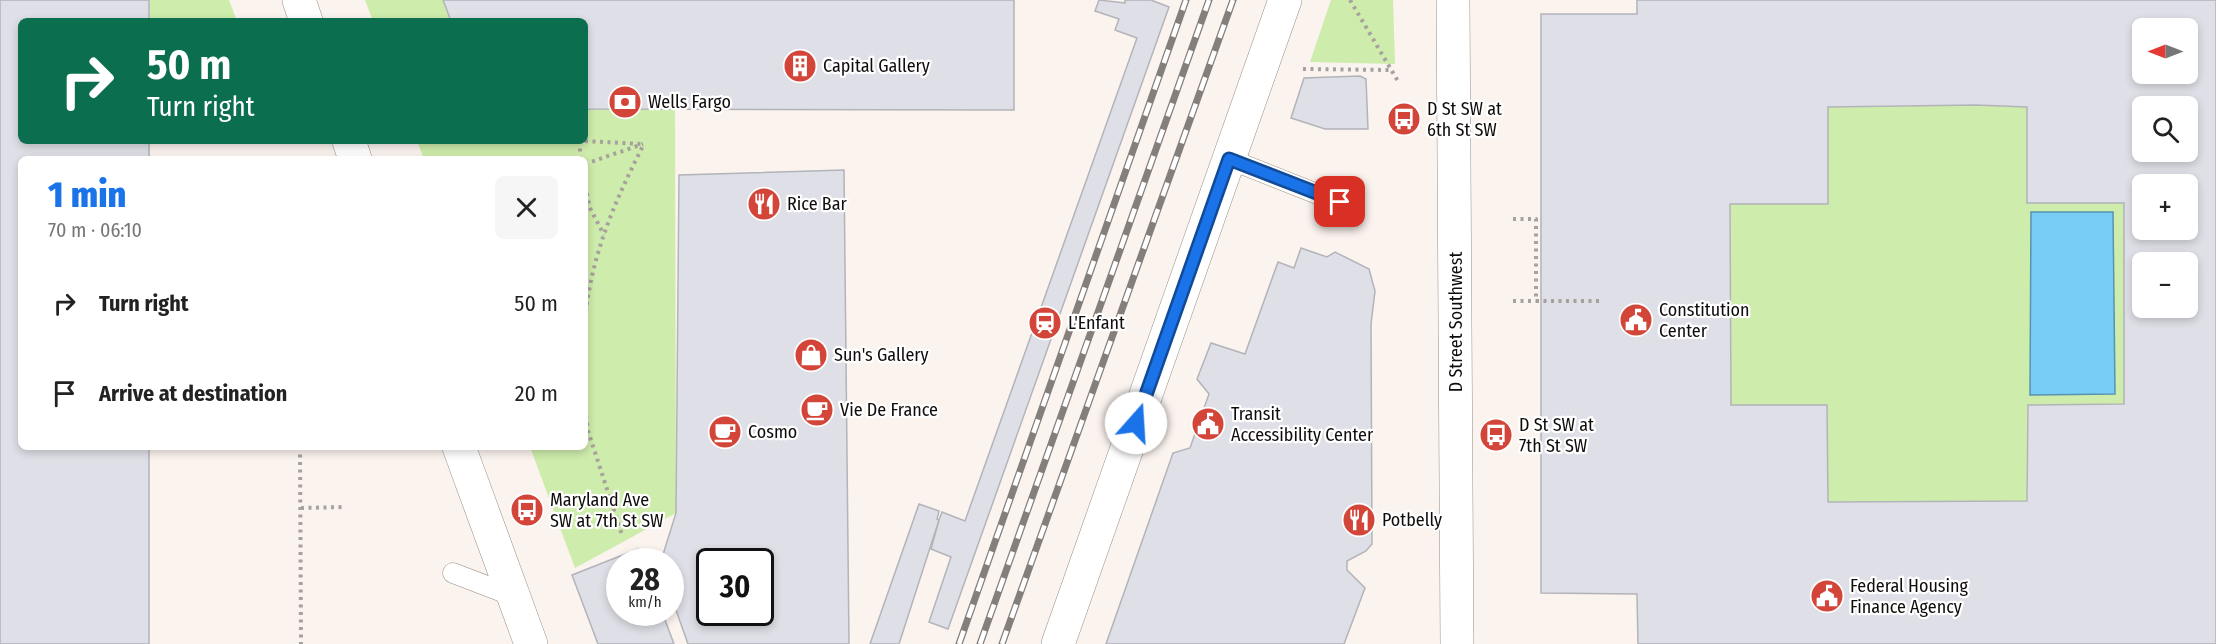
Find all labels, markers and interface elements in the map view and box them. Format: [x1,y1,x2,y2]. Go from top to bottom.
north arrow [2132,18,2198,84]
map controls [2132,18,2198,318]
text: 50 m [147,40,231,90]
icon: right [48,42,126,120]
building icon: Capital Gallery [782,48,818,84]
place label: Capital Gallery [823,55,930,77]
bank icon: Wells Fargo [607,84,643,120]
text: Turn right [147,91,255,123]
place label: Wells Fargo [648,91,731,113]
button: search [2132,96,2198,162]
place label: D St SW at 6th St SW [1427,98,1502,141]
bus stop icon: D St SW at 6th St SW [1386,101,1422,137]
text: 1 min [48,173,126,217]
button: + [2132,174,2198,240]
button: close [495,176,558,239]
pin [1314,176,1365,227]
icon: arrive [1323,185,1356,218]
restaurant icon: Rice Bar [746,186,782,222]
place label: Rice Bar [787,193,847,215]
text: 70 m · 06:10 [48,218,142,242]
street label: D Street Southwest [1445,252,1467,392]
button: − [2132,252,2198,318]
icon: right [48,287,81,320]
text: Turn right [99,290,188,317]
text: 50 m [514,290,558,317]
place label: Constitution Center [1659,299,1750,342]
public building icon: Constitution Center [1618,302,1654,338]
station icon: L'Enfant [1027,305,1063,341]
place label: L'Enfant [1068,312,1125,334]
shop icon: Sun's Gallery [793,337,829,373]
place label: Sun's Gallery [834,344,929,366]
icon: arrive [48,377,81,410]
text: Arrive at destination [99,380,287,407]
text: 20 m [515,380,558,407]
position arrow [1104,391,1168,455]
cafe icon: Vie De France [799,392,835,428]
place label: Vie De France [840,399,938,421]
place label: Transit Accessibility Center [1231,403,1374,446]
public building icon: Transit Accessibility Center [1190,406,1226,442]
cafe icon: Cosmo [707,414,743,450]
place label: D St SW at 7th St SW [1519,414,1594,457]
bus stop icon: D St SW at 7th St SW [1478,417,1514,453]
place label: Cosmo [748,421,797,443]
place label: Maryland Ave SW at 7th St SW [550,489,664,532]
bus stop icon: Maryland Ave SW at 7th St SW [509,492,545,528]
restaurant icon: Potbelly [1341,502,1377,538]
place label: Potbelly [1382,509,1442,531]
speed limit sign: 30 [696,548,774,626]
text: 28 [630,562,660,598]
place label: Federal Housing Finance Agency [1850,575,1969,618]
public building icon: Federal Housing Finance Agency [1809,578,1845,614]
text: km/h [628,593,662,611]

